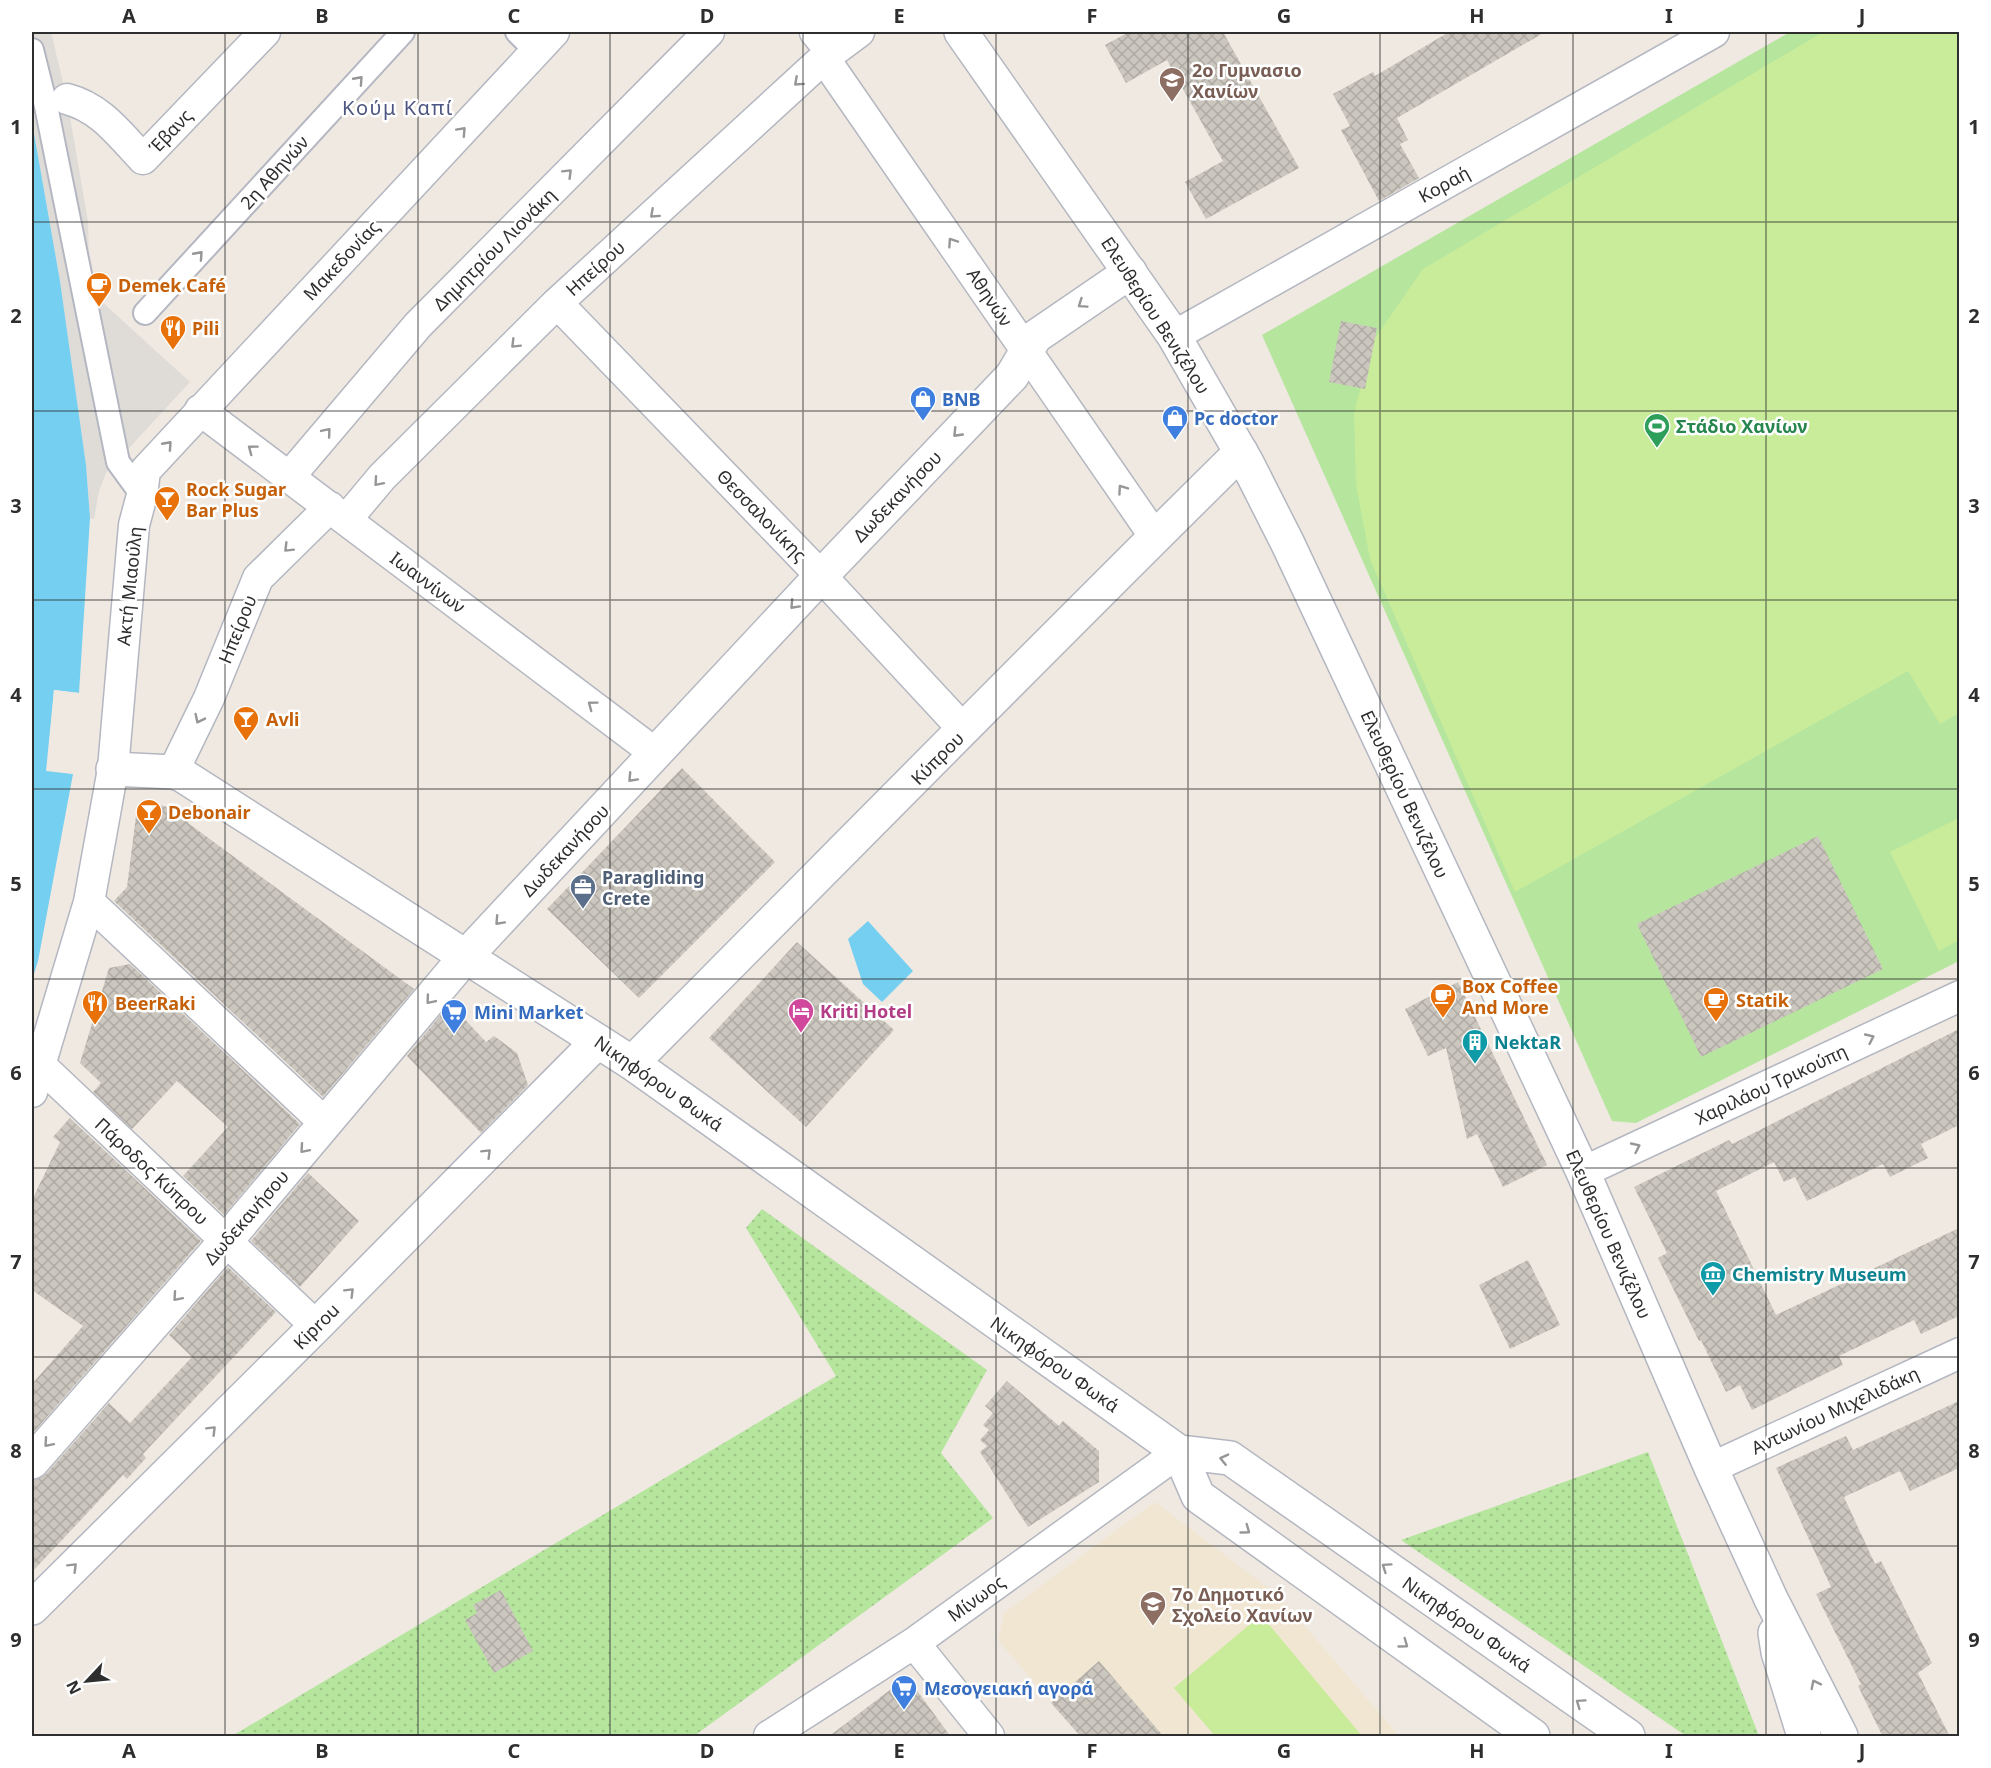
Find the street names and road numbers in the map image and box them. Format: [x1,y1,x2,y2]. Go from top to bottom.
street label: Έβανς [143,103,197,158]
street label: 2η Αθηνών [235,130,313,214]
street label: Κοραή [1414,160,1474,208]
street label: Δημητρίου Λιονάκη [427,182,561,316]
street label: Μακεδονίας [298,215,384,305]
street label: Ελευθερίου Βενιζέλου [1096,232,1216,398]
street label: Ηπείρου [560,235,630,301]
street label: Αθηνών [962,263,1018,331]
street label: Δωδεκανήσου [847,445,947,547]
street label: Θεσσαλονίκης [712,464,812,566]
street label: Ακτή Μιαούλη [111,525,147,647]
street label: Ιωαννίνων [386,546,470,618]
street label: Ηπείρου [212,591,262,667]
street label: Ελευθερίου Βενιζέλου [1356,706,1454,882]
street label: Κύπρου [905,726,969,790]
street label: Δωδεκανήσου [516,799,614,901]
street label: Νικηφόρου Φωκά [590,1030,728,1136]
street label: Χαριλάου Τρικούπη [1691,1038,1851,1130]
street label: Πάροδος Κύπρου [90,1112,214,1230]
street label: Ελευθερίου Βενιζέλου [1561,1146,1657,1322]
street label: Δωδεκανήσου [198,1165,294,1269]
street label: Kiprou [288,1298,344,1354]
street label: Νικηφόρου Φωκά [986,1311,1124,1417]
street label: Αντωνίου Μιχελιδάκη [1747,1361,1923,1459]
street label: Μίνωος [943,1569,1010,1627]
street label: Νικηφόρου Φωκά [1398,1571,1536,1677]

